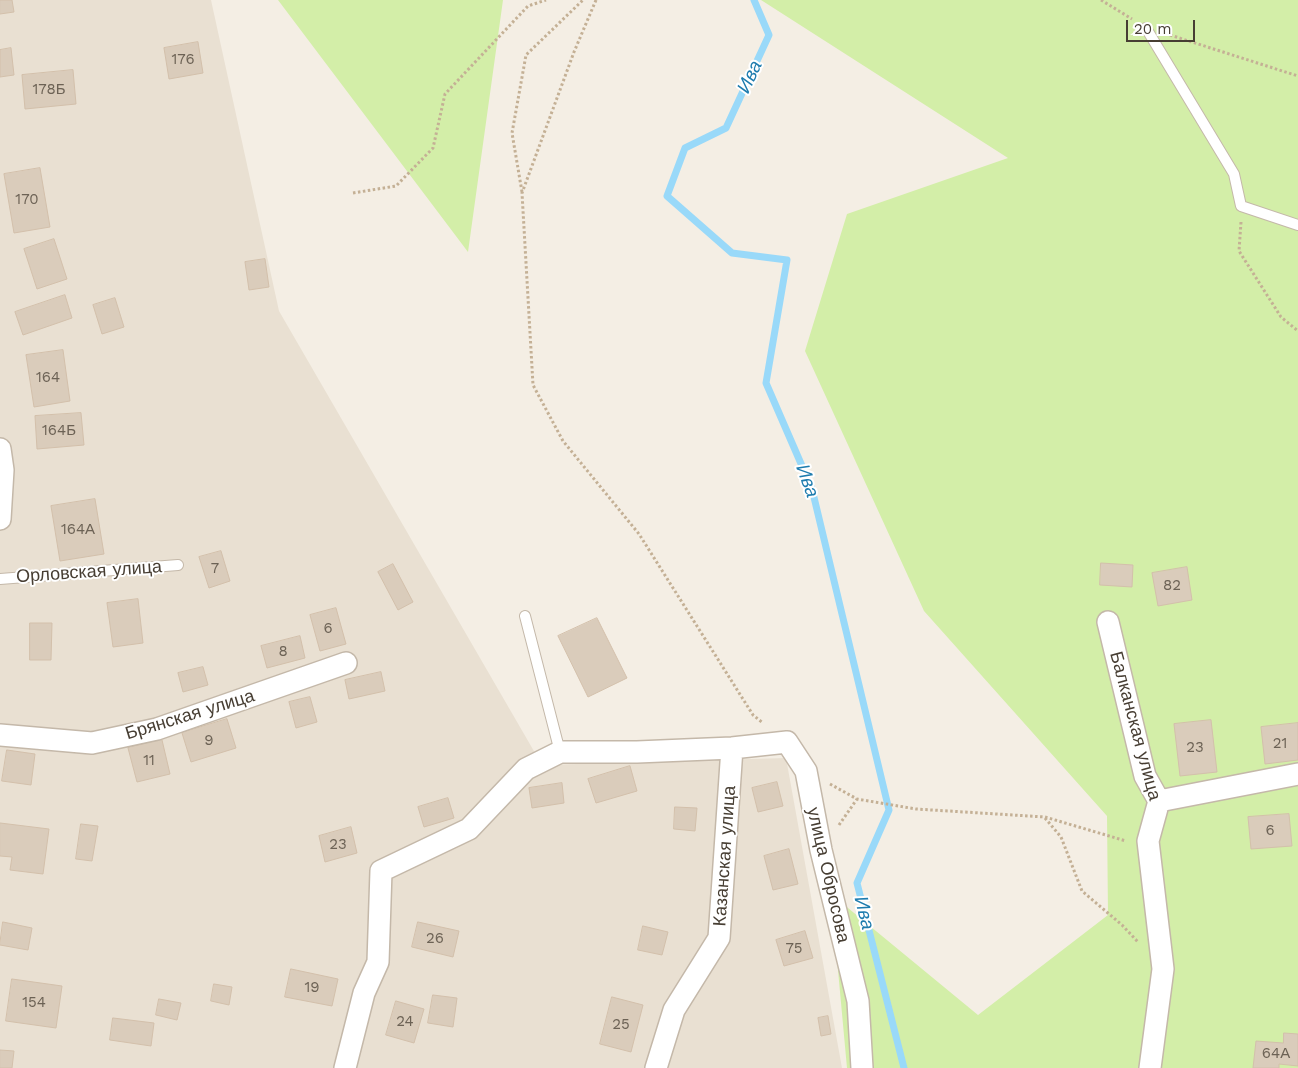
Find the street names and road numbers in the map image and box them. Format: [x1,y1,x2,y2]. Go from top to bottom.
street label: Орловская улица [15,556,163,588]
street label: Балканская улица [1105,649,1165,803]
street label: Брянская улица [123,685,257,745]
street label: Казанская улица [709,785,741,927]
street label: улица Обросова [802,805,854,945]

